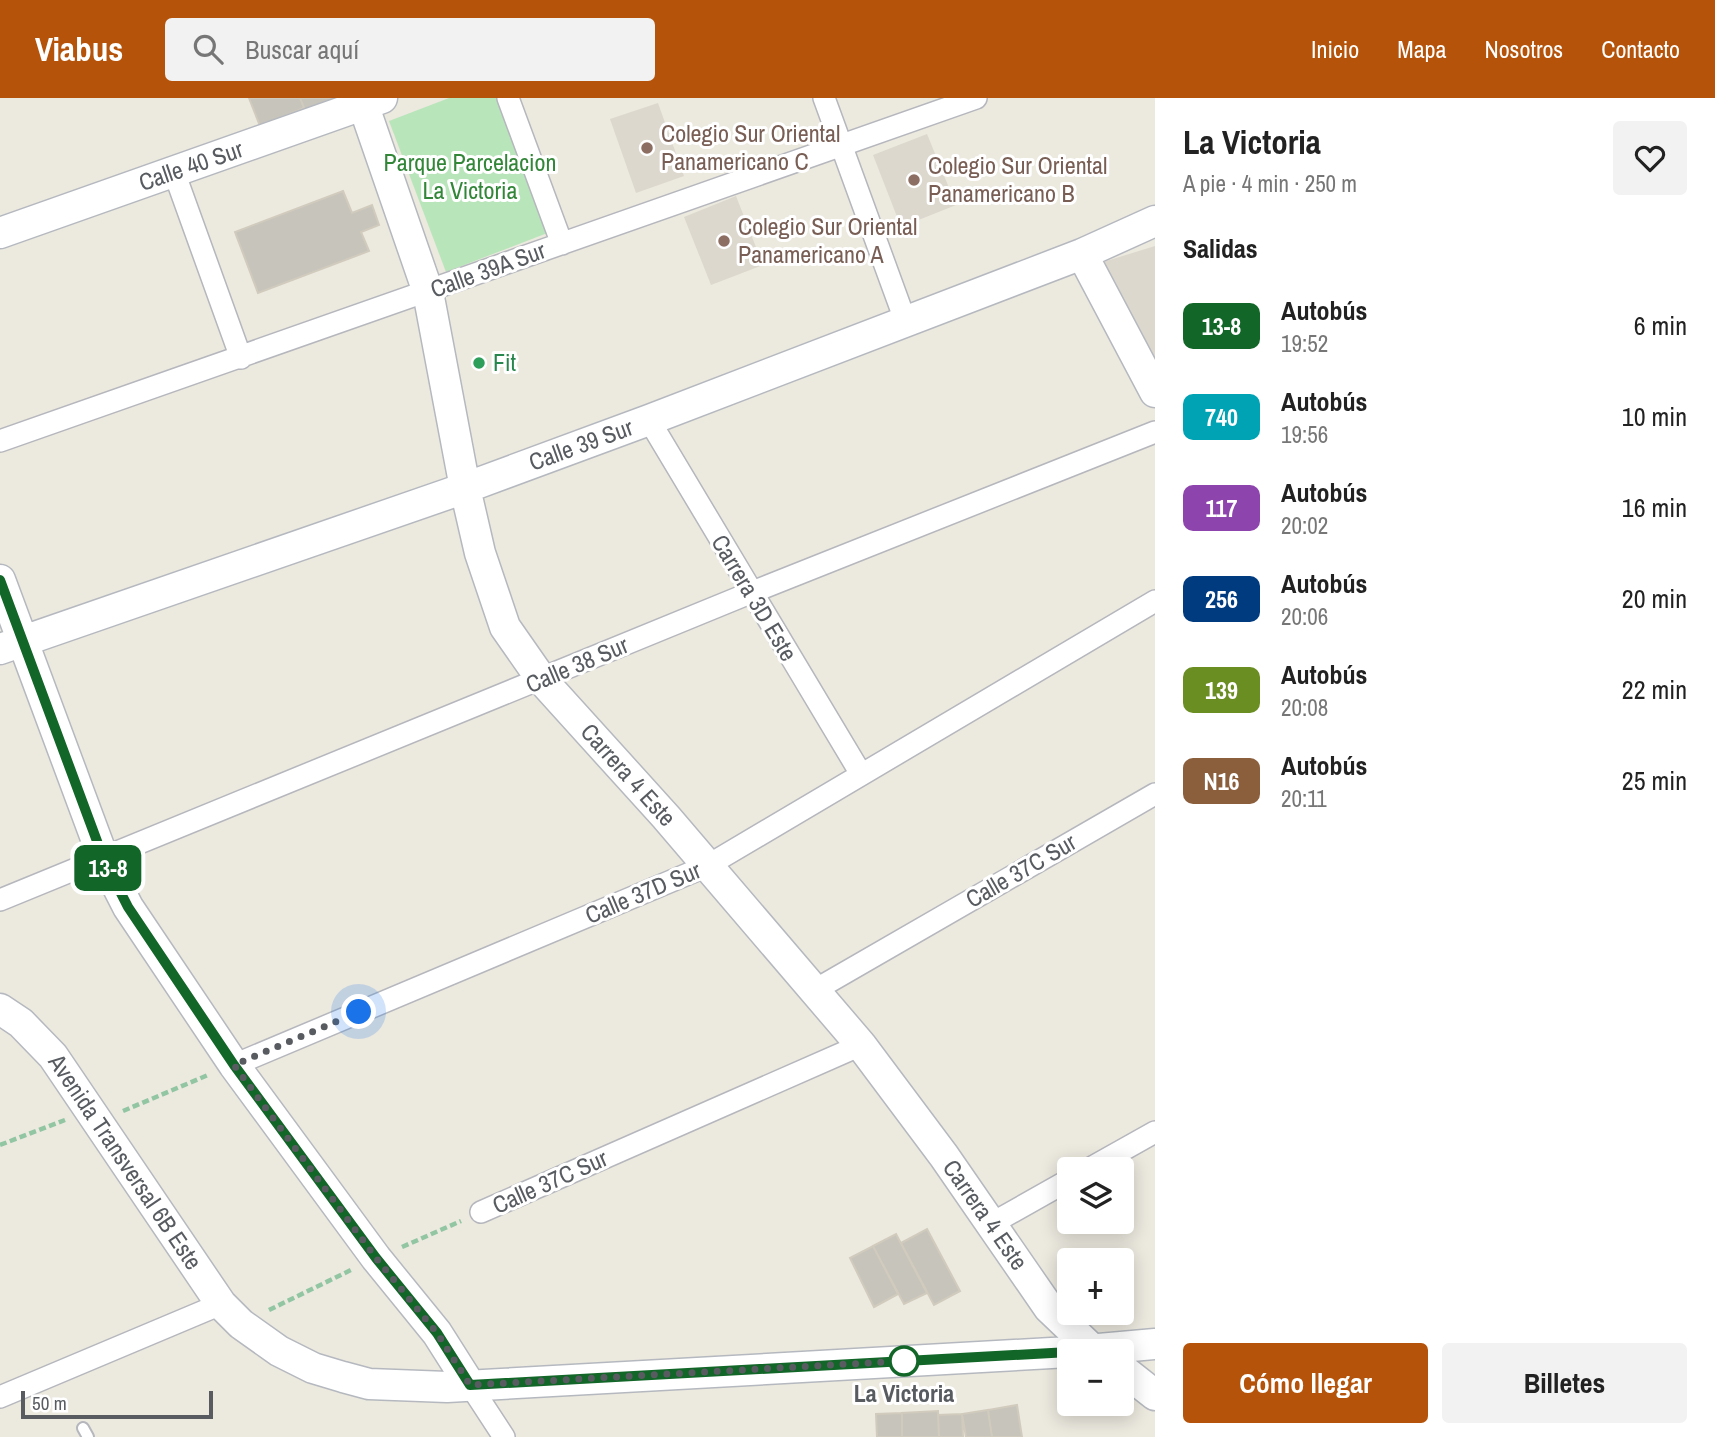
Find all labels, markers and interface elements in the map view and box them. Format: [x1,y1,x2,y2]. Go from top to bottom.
search box [165,18,655,81]
text: Viabus [35,27,123,71]
icon: search [189,30,227,68]
text: Buscar aquí [245,32,359,67]
text: Inicio [1311,33,1359,65]
text: Mapa [1397,33,1446,65]
text: Nosotros [1484,33,1563,65]
text: Contacto [1601,33,1680,65]
place label: Colegio Sur Oriental Panamericano C [661,117,840,177]
text: La Victoria [1183,120,1321,164]
button: heart [1613,121,1687,195]
street label: Calle 40 Sur [134,132,247,198]
marker: Colegio Sur Oriental Panamericano C [639,140,655,156]
park label: Parque Parcelacion La Victoria [384,146,556,206]
place label: Colegio Sur Oriental Panamericano B [928,149,1107,209]
text: A pie · 4 min · 250 m [1183,168,1357,199]
marker: Colegio Sur Oriental Panamericano B [906,172,922,188]
place label: Colegio Sur Oriental Panamericano A [738,210,917,270]
text: Salidas [1183,231,1258,266]
street label: Calle 39A Sur [426,233,550,305]
marker: Colegio Sur Oriental Panamericano A [716,233,732,249]
text: Autobús [1281,293,1367,328]
text: 6 min [1634,308,1687,343]
text: 13-8 [1202,310,1241,342]
text: 19:52 [1281,328,1328,359]
place label: Fit [493,346,516,378]
marker: Fit [471,355,487,371]
text: Autobús [1281,384,1367,419]
text: 10 min [1622,399,1687,434]
text: 740 [1205,401,1238,433]
street label: Calle 39 Sur [524,410,637,478]
text: 19:56 [1281,419,1328,450]
text: Autobús [1281,475,1367,510]
text: 16 min [1622,490,1687,525]
text: 117 [1206,492,1237,524]
text: 20:02 [1281,510,1328,541]
street label: Carrera 3D Este [705,528,805,667]
text: Autobús [1281,566,1367,601]
text: 20 min [1622,581,1687,616]
text: 256 [1205,583,1238,615]
text: 20:06 [1281,601,1328,632]
street label: Calle 38 Sur [521,628,633,700]
text: Autobús [1281,657,1367,692]
text: 22 min [1622,672,1687,707]
text: 139 [1205,674,1238,706]
text: 20:08 [1281,692,1328,723]
street label: Carrera 4 Este [574,716,683,833]
text: Autobús [1281,748,1367,783]
text: 25 min [1622,763,1687,798]
text: N16 [1203,765,1240,797]
text: 20:11 [1281,783,1327,814]
street label: Calle 37C Sur [959,825,1082,915]
line badge: 13-8 [59,845,157,891]
text: 13-8 [88,852,128,884]
street label: Calle 37D Sur [580,853,706,931]
your location [341,994,376,1029]
street label: Avenida Transversal 6B Este [41,1047,210,1275]
street label: Calle 37C Sur [487,1141,612,1221]
street label: Carrera 4 Este [936,1153,1036,1276]
map controls [1057,1157,1134,1416]
button: layers [1057,1157,1134,1234]
button: + [1057,1248,1134,1325]
button: − [1057,1339,1134,1416]
button: Cómo llegar [1183,1343,1428,1423]
button: Billetes [1442,1343,1687,1423]
marker: La Victoria [889,1346,919,1376]
place label: La Victoria [854,1377,954,1409]
scale bar [21,1388,214,1420]
text: 50 m [32,1390,67,1416]

